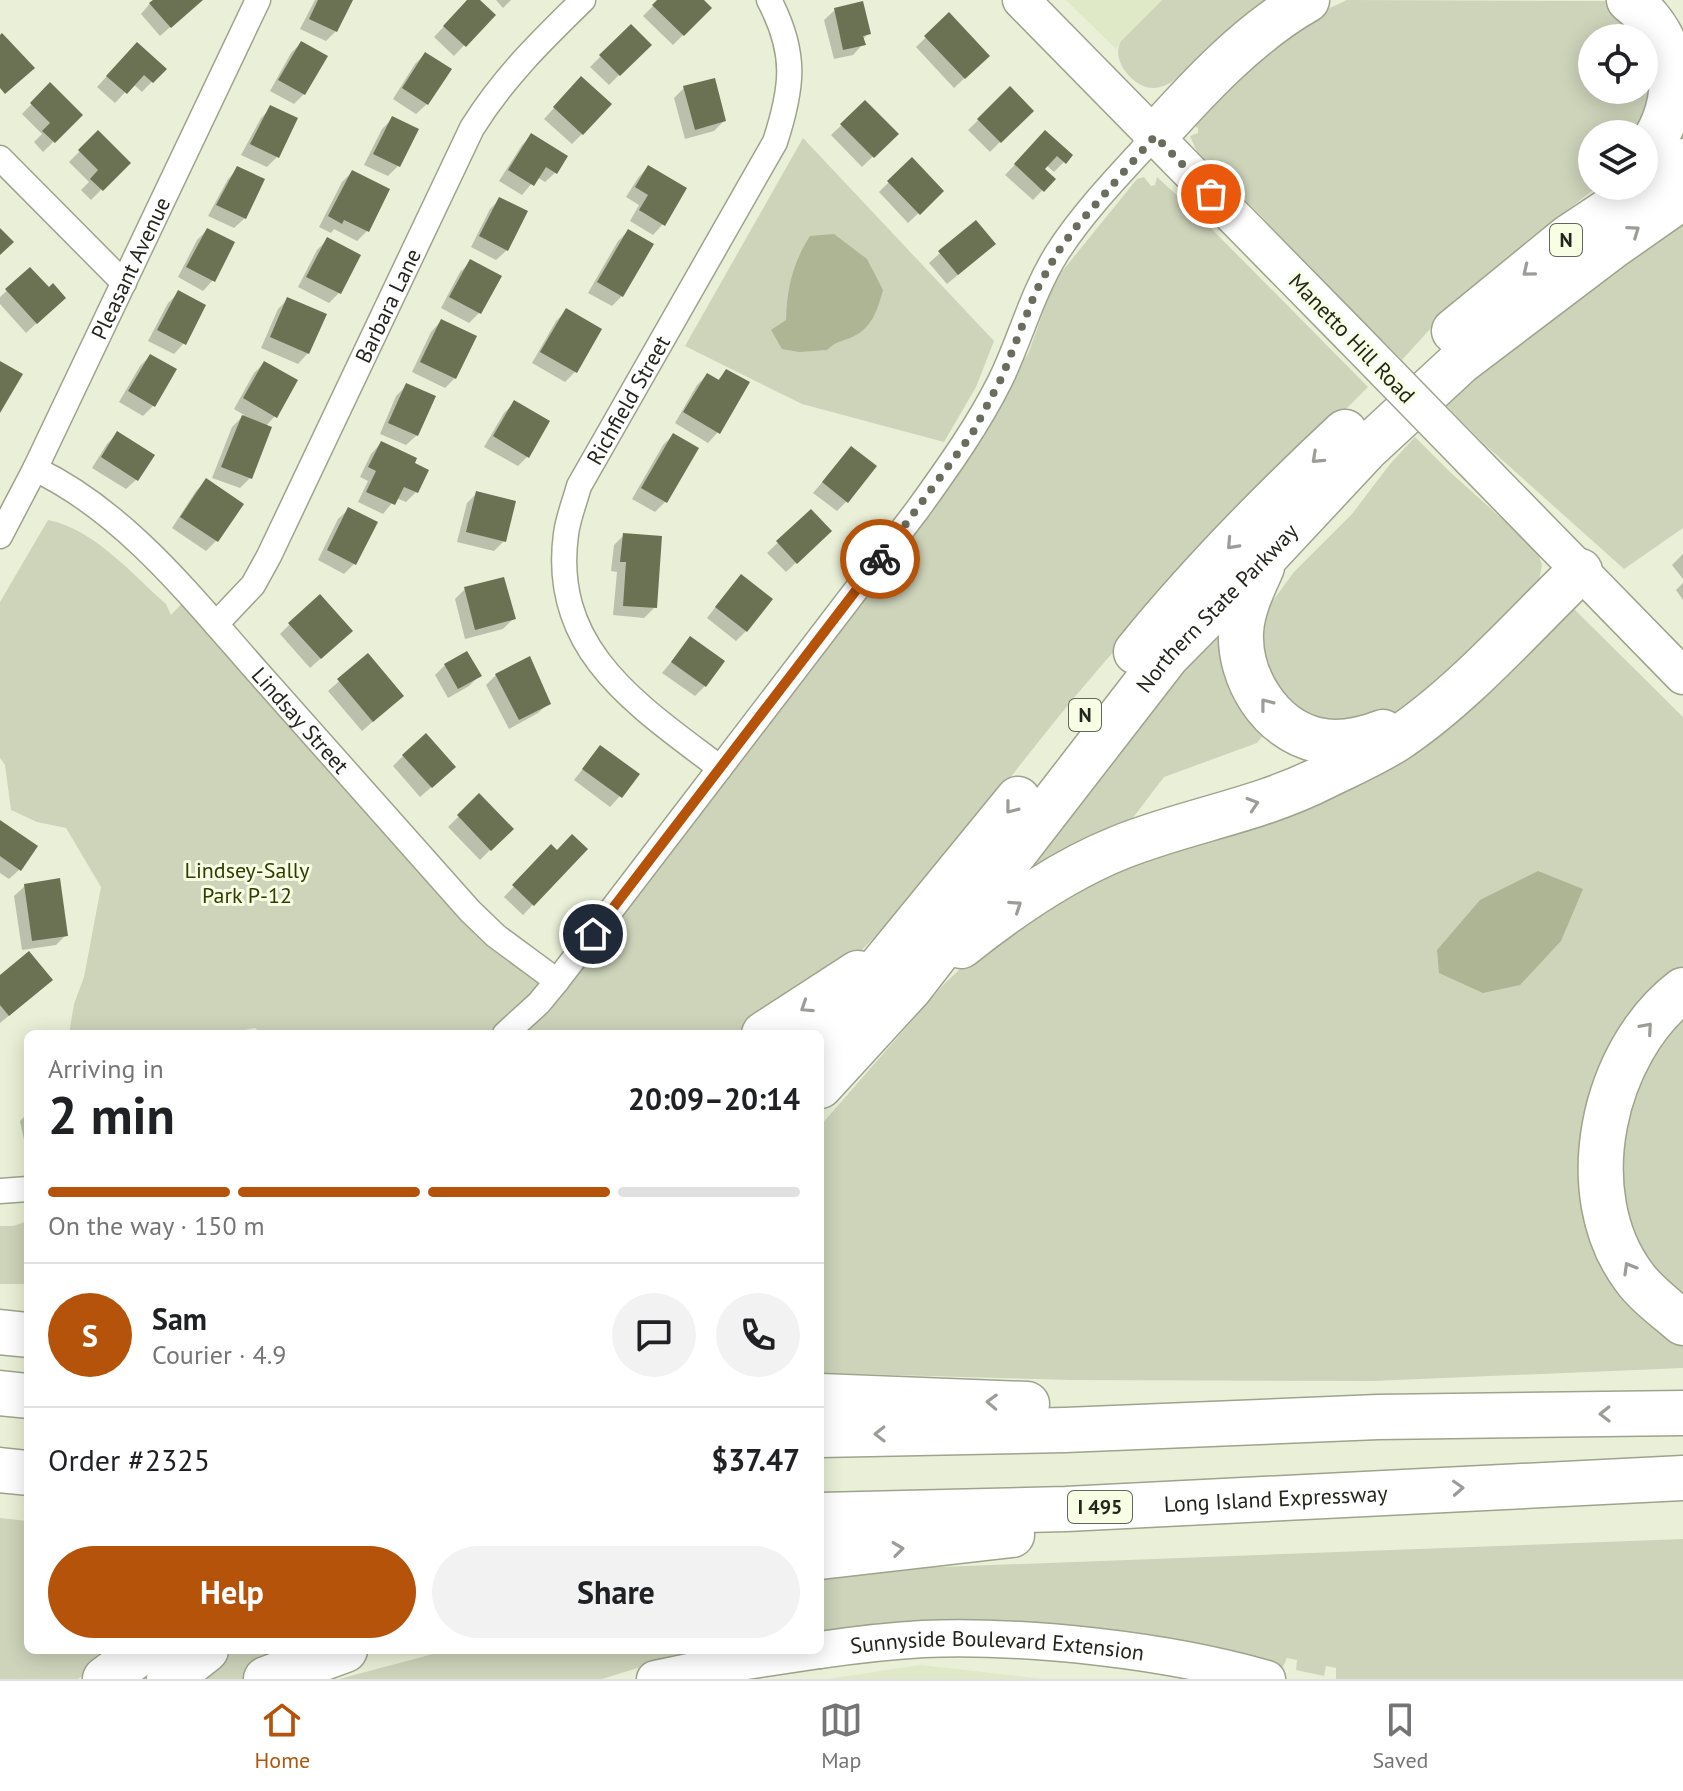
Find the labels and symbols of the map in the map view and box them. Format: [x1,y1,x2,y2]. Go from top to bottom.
pin [1177,160,1245,228]
street label: Pleasant Avenue [85,192,176,344]
road number: N [1550,224,1582,256]
one-way arrow [1626,226,1640,241]
street label: Barbara Lane [349,244,427,367]
one-way arrow [1523,261,1537,276]
street label: Manetto Hill Road [1283,267,1421,409]
street label: Richfield Street [580,330,676,470]
one-way arrow [1312,448,1326,463]
street label: Northern State Parkway [1130,517,1304,698]
courier [840,519,920,599]
one-way arrow [1226,535,1241,549]
street label: Lindsay Street [246,661,355,780]
road number: N [1069,699,1101,731]
one-way arrow [1262,699,1276,714]
one-way arrow [1246,797,1260,813]
one-way arrow [1006,799,1021,813]
park label: Lindsey-Sally Park P-12 [185,856,310,909]
pin [559,900,627,968]
one-way arrow [1007,901,1021,916]
one-way arrow [800,997,814,1012]
one-way arrow [1637,1023,1652,1038]
one-way arrow [1623,1262,1639,1277]
one-way arrow [985,1394,998,1411]
one-way arrow [1598,1405,1611,1423]
one-way arrow [873,1425,886,1443]
street label: Long Island Expressway [1163,1479,1389,1518]
one-way arrow [1452,1480,1465,1497]
road number: I 495 [1068,1491,1132,1523]
one-way arrow [891,1540,904,1557]
street label: Sunnyside Boulevard Extension [849,1624,1146,1667]

